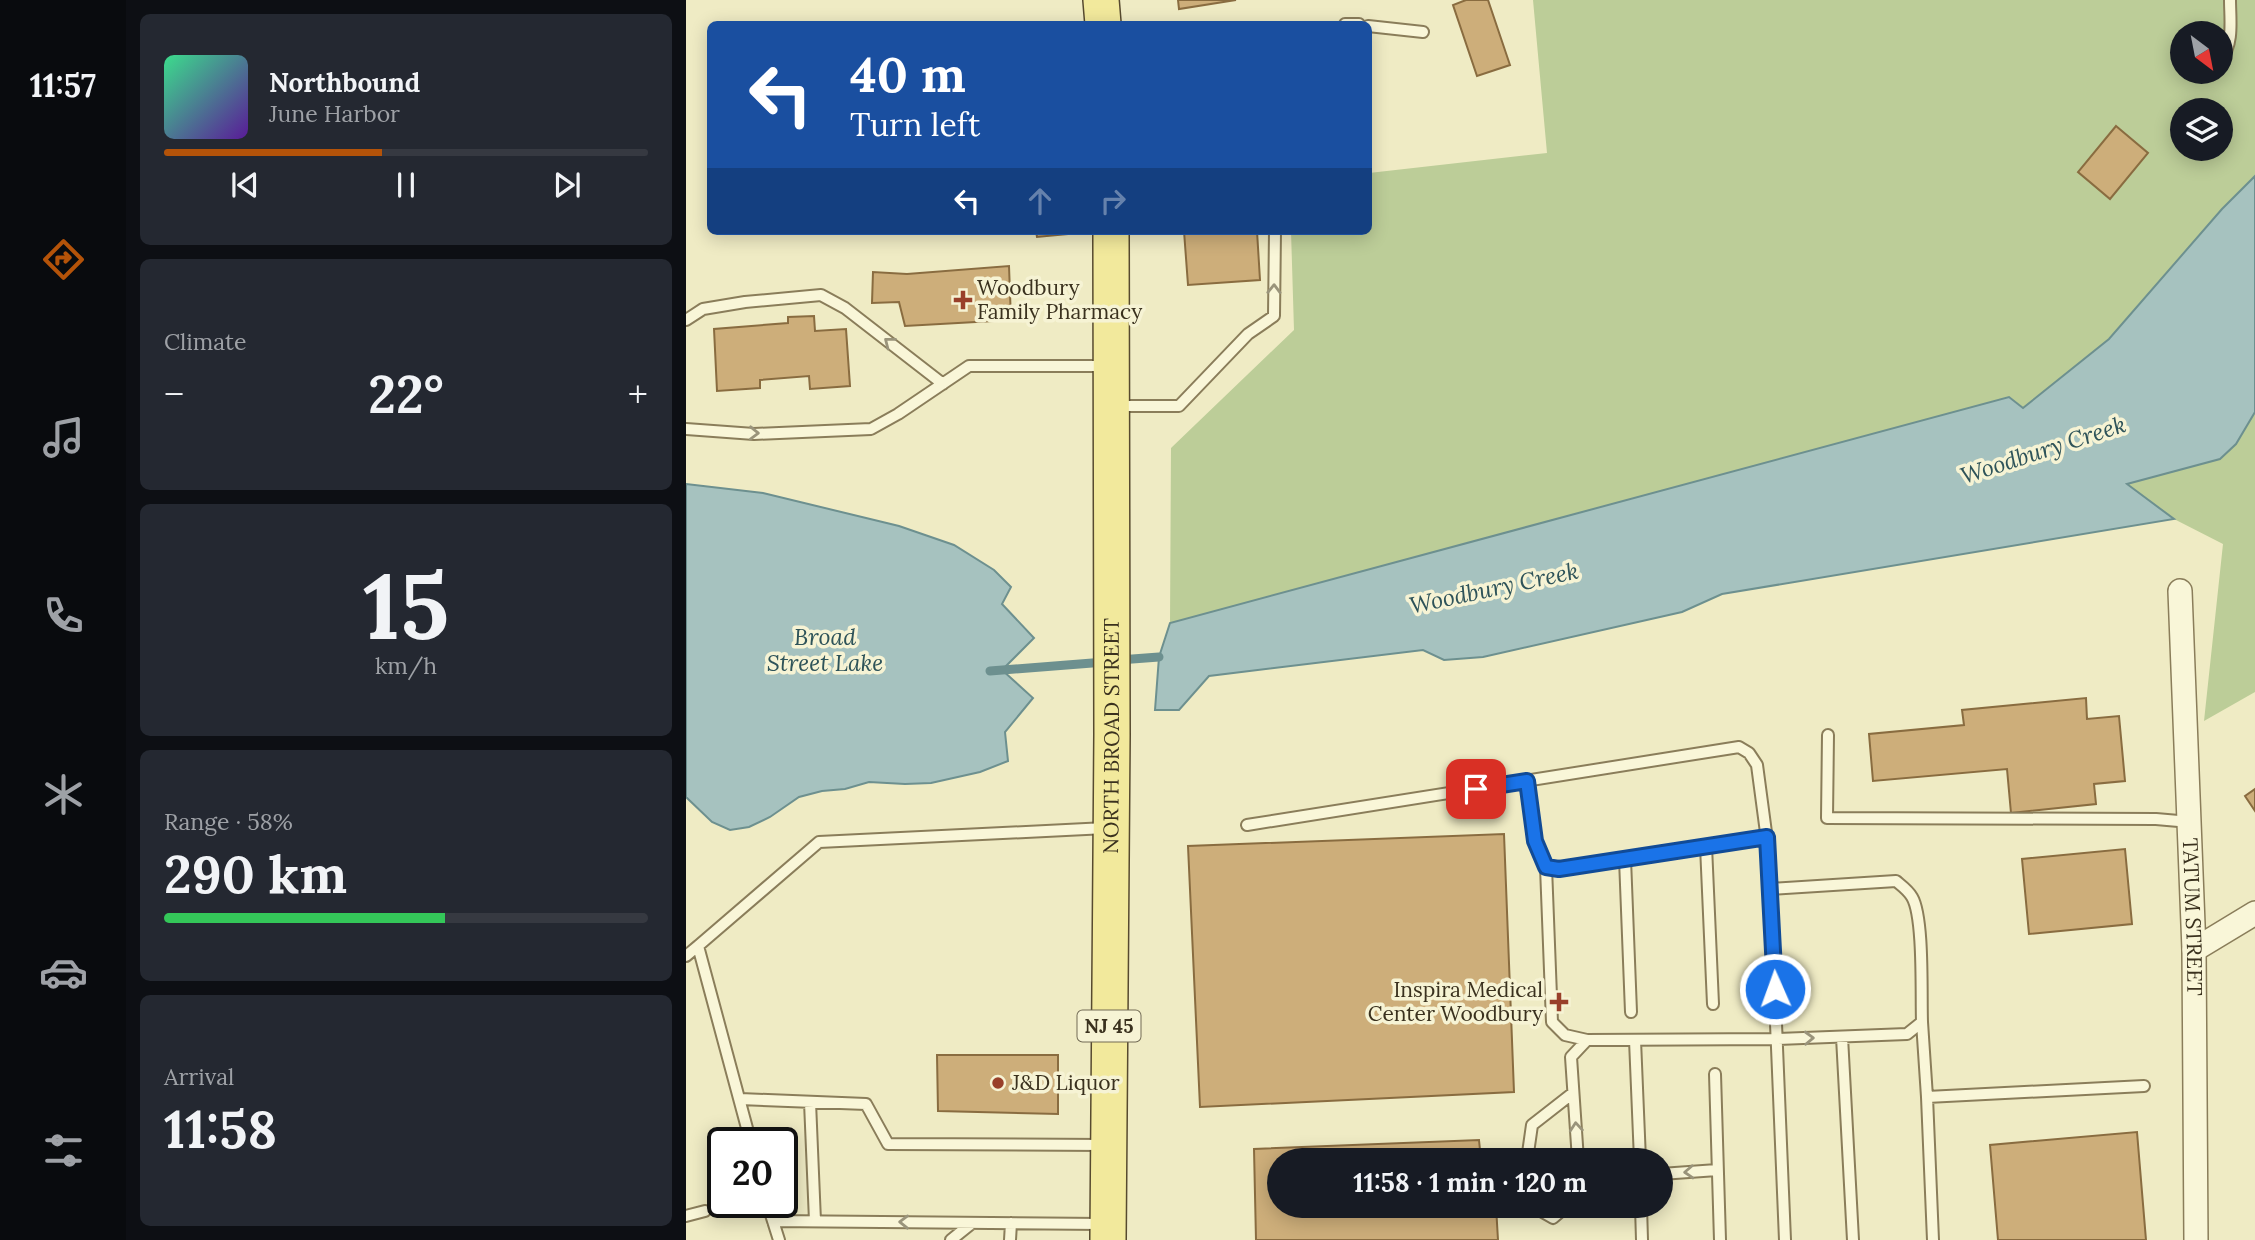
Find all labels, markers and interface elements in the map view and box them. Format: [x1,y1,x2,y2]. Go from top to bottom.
north arrow [2170,21,2233,84]
map controls [2170,21,2233,161]
text: 40 m [850,43,966,105]
icon: left [735,49,826,140]
text: 11:57 [30,65,96,106]
text: Northbound [269,66,420,99]
button: layers [2170,98,2233,161]
text: June Harbor [269,99,400,128]
text: Turn left [850,104,980,145]
icon: previous [226,166,264,204]
icon: pause [387,166,425,204]
icon: next [548,166,586,204]
icon: left [948,182,986,220]
icon: ahead [1021,182,1059,220]
icon: right [1094,182,1132,220]
icon: directions [39,235,88,284]
place label: Woodbury Family Pharmacy [977,274,1142,325]
one-way arrow [1266,284,1282,294]
marker: Woodbury Family Pharmacy [955,292,971,308]
text: Climate [164,327,246,356]
one-way arrow [884,338,896,351]
text: 22° [368,361,444,427]
text: − [164,370,184,418]
text: + [628,370,648,418]
water label: Woodbury Creek [1957,409,2129,490]
icon: music [39,413,88,462]
one-way arrow [749,425,760,441]
text: 15 [363,547,449,664]
water label: Woodbury Creek [1407,555,1581,620]
icon: phone [39,591,88,640]
street label: NORTH BROAD STREET [1097,618,1125,854]
water label: Broad Street Lake [767,622,883,677]
text: km/h [375,651,437,680]
pin [1446,759,1506,819]
icon: climate [39,770,88,819]
icon: arrive [1457,770,1495,808]
text: Range · 58% [164,807,293,836]
street label: TATUM STREET [2177,837,2208,996]
text: 290 km [164,841,347,907]
icon: car [39,948,88,997]
position arrow [1738,952,1812,1026]
place label: Inspira Medical Center Woodbury [1368,976,1543,1027]
marker: Inspira Medical Center Woodbury [1549,992,1569,1012]
road number: NJ 45 [1078,1010,1140,1042]
one-way arrow [1804,1030,1815,1045]
text: Arrival [164,1062,234,1091]
place label: J&D Liquor [1011,1069,1120,1096]
marker: J&D Liquor [990,1075,1006,1091]
text: 11:58 [164,1096,277,1162]
one-way arrow [1568,1121,1583,1133]
icon: filters [39,1126,88,1175]
speed limit sign: 20 [707,1127,798,1218]
one-way arrow [1683,1164,1694,1179]
text: 11:58 · 1 min · 120 m [1353,1166,1587,1199]
one-way arrow [898,1214,909,1230]

